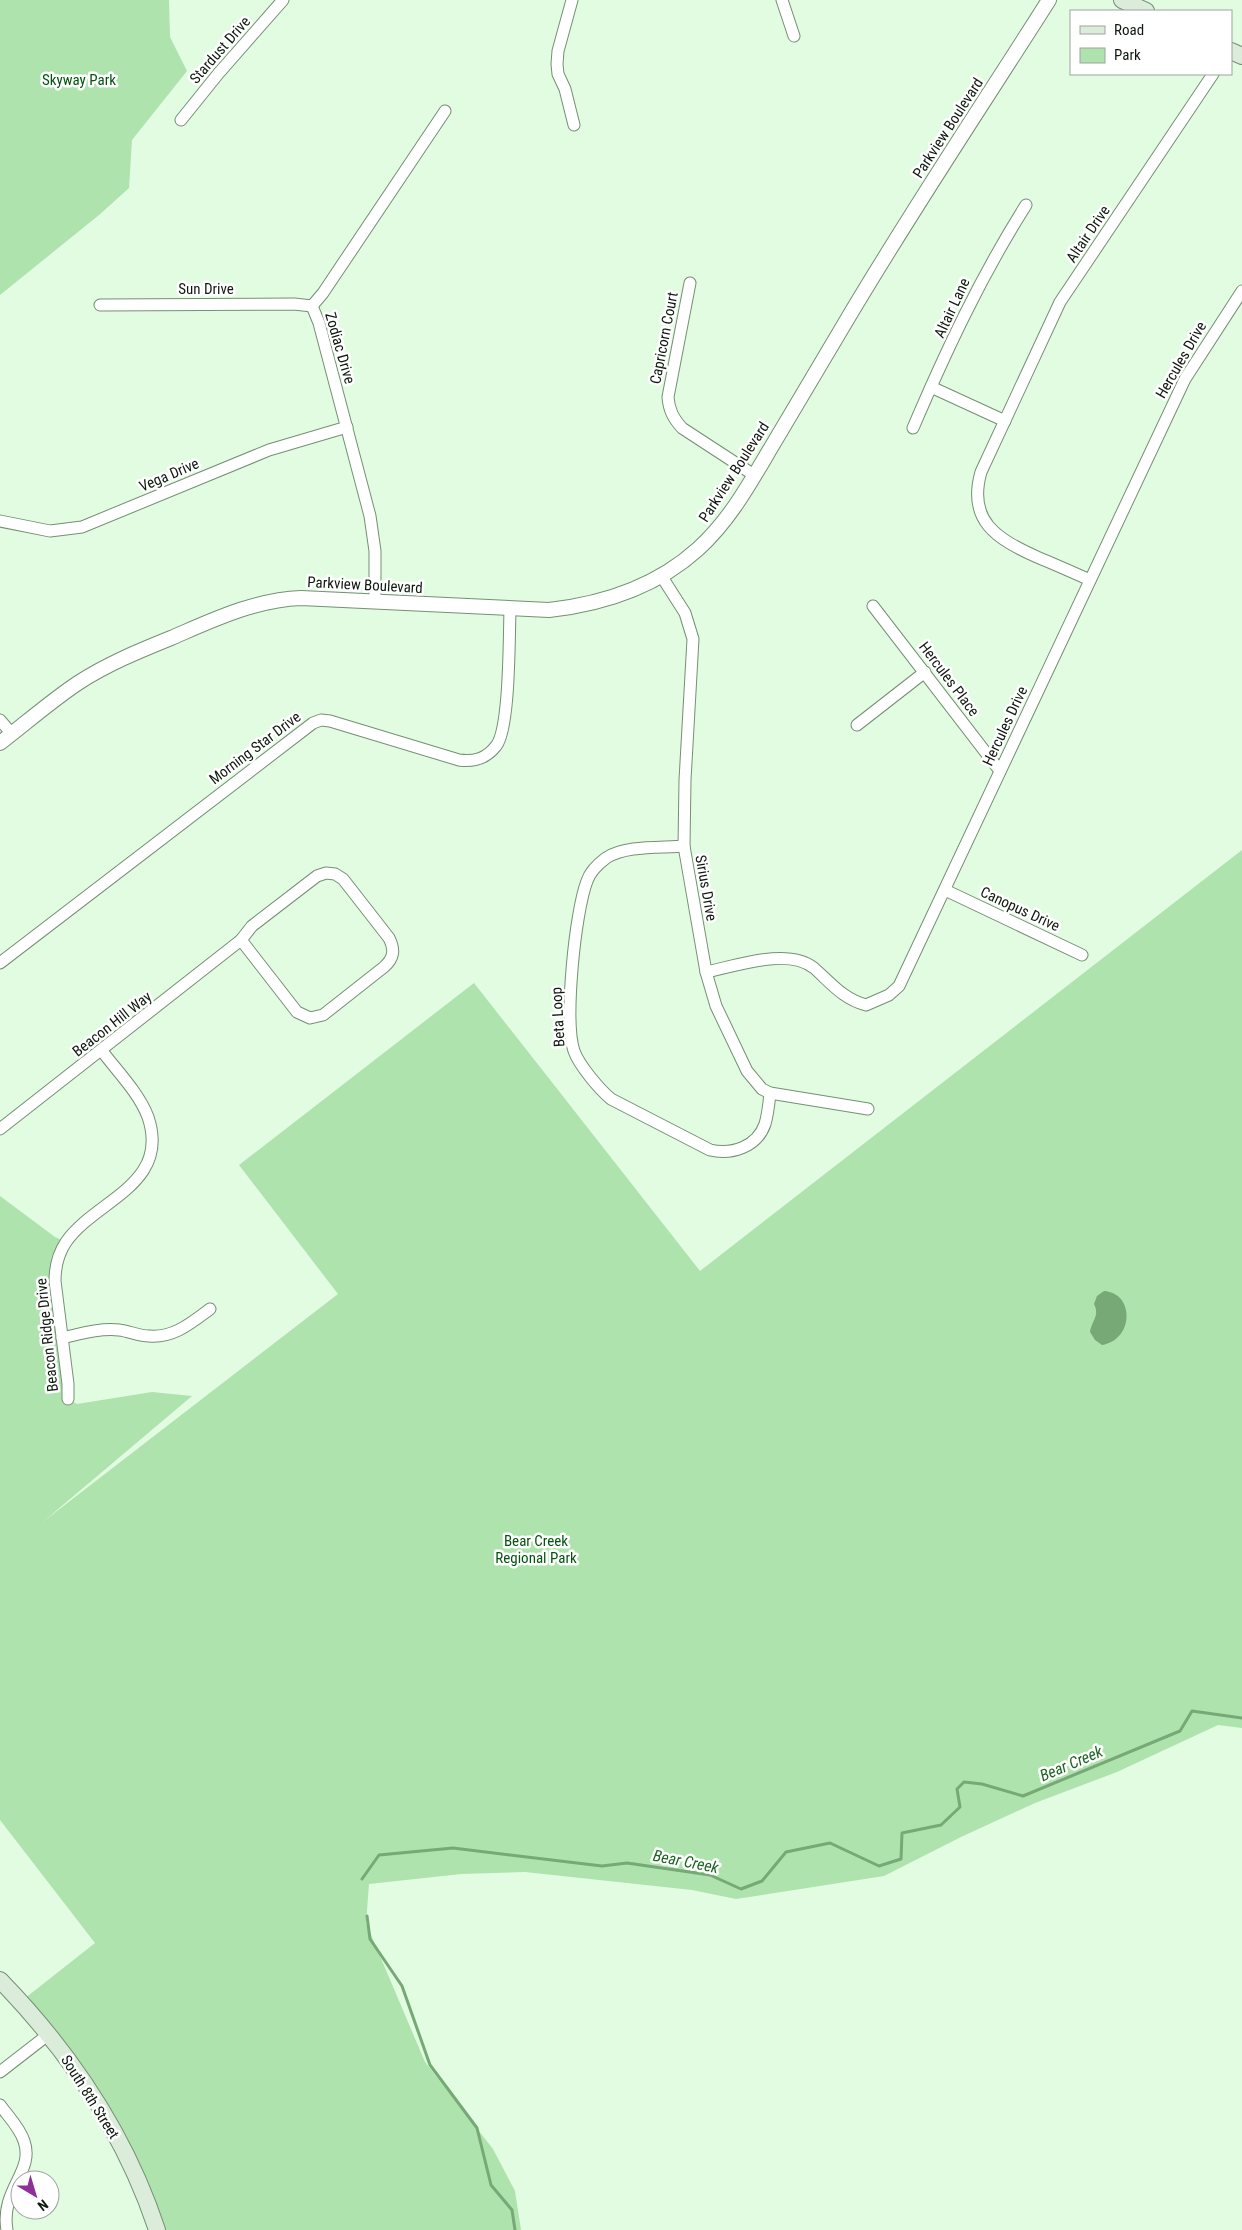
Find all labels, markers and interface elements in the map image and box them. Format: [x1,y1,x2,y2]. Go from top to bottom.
legend [1070,10,1232,75]
street label: Stardust Drive [186,13,254,87]
text: Road [1114,21,1144,39]
text: Park [1114,46,1141,64]
park label: Skyway Park [42,71,116,89]
street label: Parkview Boulevard [909,75,987,181]
street label: Altair Drive [1062,202,1114,266]
street label: Altair Lane [930,275,974,341]
street label: Sun Drive [178,280,234,298]
street label: Capricorn Court [646,290,682,386]
street label: Zodiac Drive [321,310,359,386]
street label: Hercules Drive [1152,318,1210,402]
street label: Parkview Boulevard [695,419,773,525]
street label: Vega Drive [136,454,202,496]
street label: Parkview Boulevard [307,573,423,597]
street label: Hercules Place [915,638,983,720]
street label: Hercules Drive [979,683,1031,769]
street label: Morning Star Drive [206,708,304,788]
street label: Sirius Drive [691,854,721,922]
street label: Canopus Drive [978,883,1062,935]
street label: Beta Loop [547,987,569,1047]
street label: Beacon Hill Way [69,988,155,1060]
street label: Beacon Ridge Drive [32,1277,62,1393]
park label: Bear Creek Regional Park [495,1532,577,1567]
water label: Bear Creek [1037,1741,1106,1785]
water label: Bear Creek [651,1846,721,1877]
street label: South 8th Street [57,2052,123,2142]
north arrow [10,2170,60,2220]
text: N [35,2196,51,2214]

